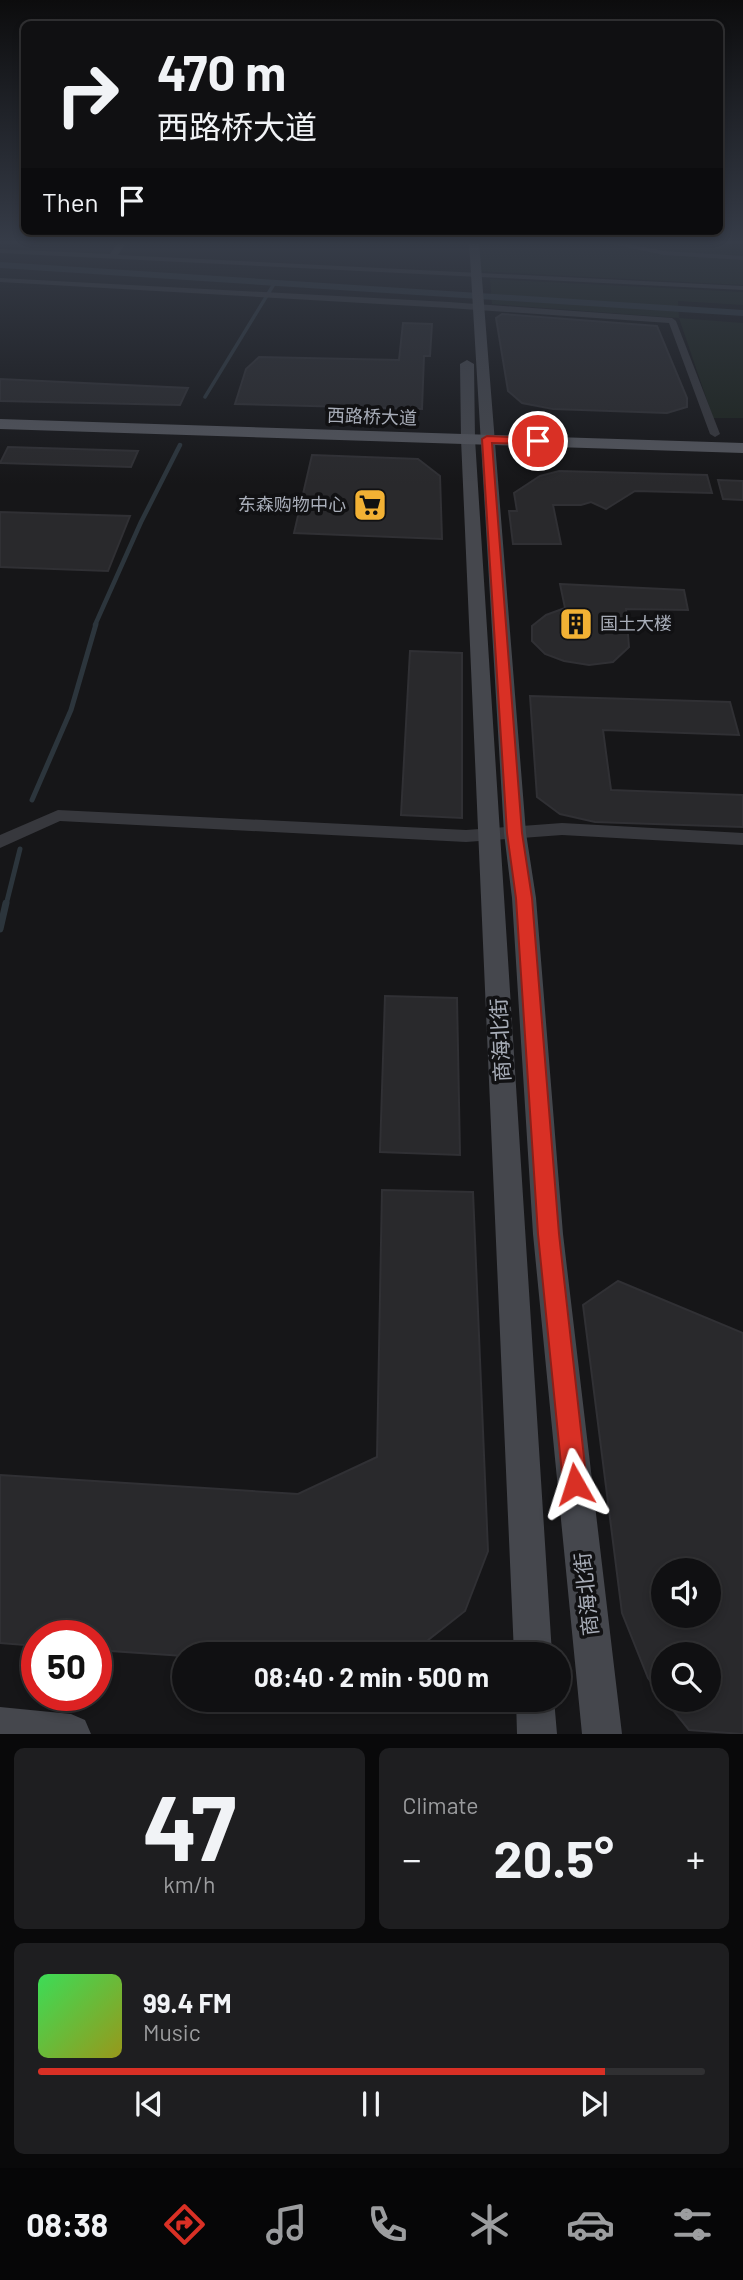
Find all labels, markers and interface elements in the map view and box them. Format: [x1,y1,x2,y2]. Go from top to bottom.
text: 470 m [157,42,286,101]
icon: right [42,49,133,140]
text: 西路桥大道 [157,107,317,145]
icon: arrive [113,182,151,220]
text: Then [42,186,99,217]
street label: 西路桥大道 [327,403,417,429]
pin [508,411,568,471]
icon: arrive [519,422,557,460]
supermarket icon: 东森购物中心 [351,486,389,524]
place label: 东森购物中心 [238,493,346,515]
building icon: 国土大楼 [557,605,595,643]
place label: 国土大楼 [600,612,672,634]
street label: 商海北街 [485,997,514,1083]
position arrow [538,1447,612,1521]
street label: 商海北街 [569,1551,602,1637]
map controls [651,1558,721,1712]
button: sound [651,1558,721,1628]
speed limit sign: 50 [21,1620,112,1711]
button: search [651,1642,721,1712]
text: 08:40 · 2 min · 500 m [254,1661,489,1692]
text: 47 [142,1770,236,1879]
text: Climate [403,1791,479,1819]
text: 20.5° [494,1826,614,1888]
text: − [403,1835,422,1881]
text: + [686,1835,705,1881]
text: km/h [163,1870,215,1898]
text: 99.4 FM [143,1987,232,2018]
text: Music [143,2018,201,2046]
icon: previous [130,2085,168,2123]
icon: pause [352,2085,390,2123]
icon: next [575,2085,613,2123]
icon: directions [160,2200,209,2249]
icon: music [262,2200,311,2249]
icon: phone [363,2200,412,2249]
icon: climate [465,2200,514,2249]
icon: car [566,2200,615,2249]
icon: filters [668,2200,717,2249]
text: 08:38 [26,2205,108,2243]

